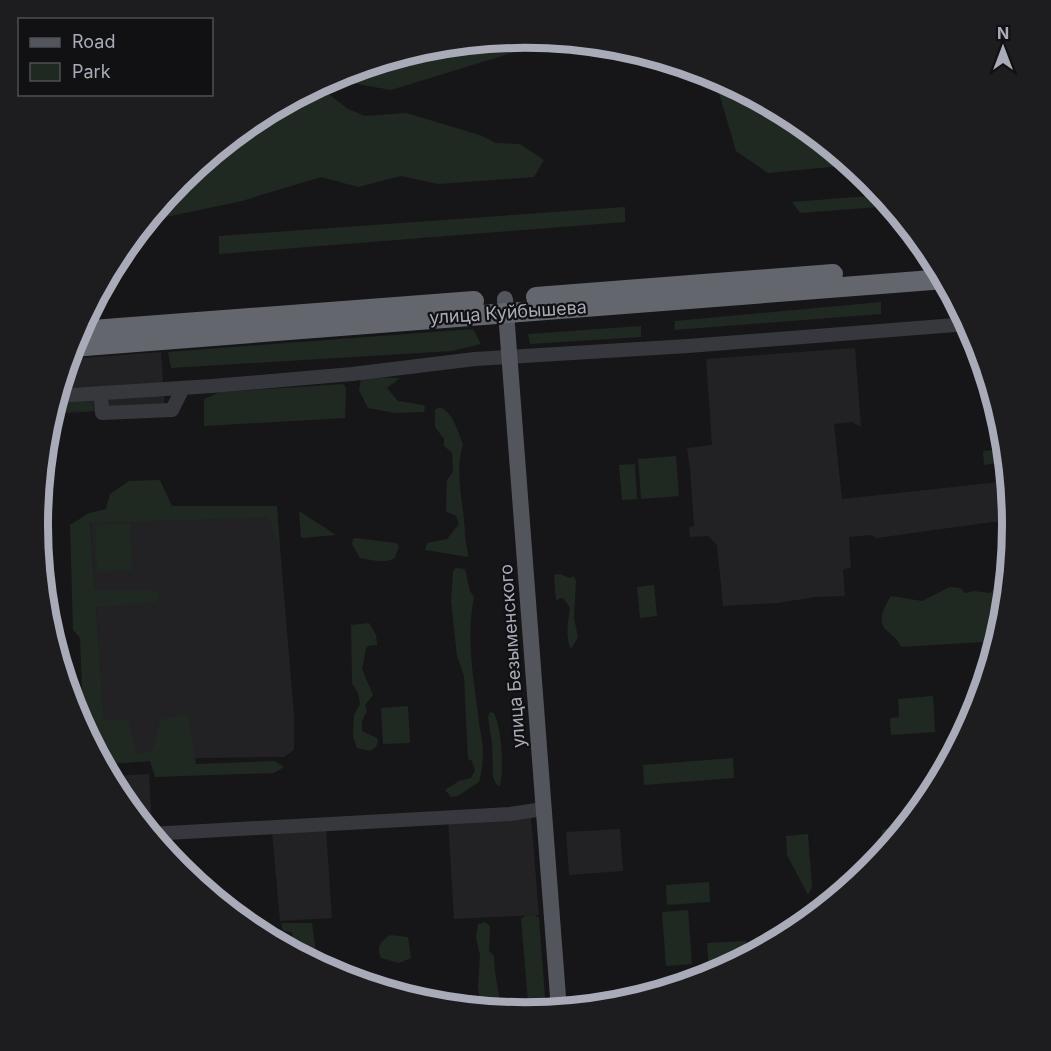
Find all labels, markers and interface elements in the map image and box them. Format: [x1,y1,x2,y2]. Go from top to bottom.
legend [18,18,213,96]
north arrow [973,18,1033,78]
text: N [997,23,1009,43]
text: Road [72,31,115,52]
text: Park [72,61,111,82]
street label: улица Куйбышева [429,296,587,328]
street label: улица Безыменского [495,563,529,749]

